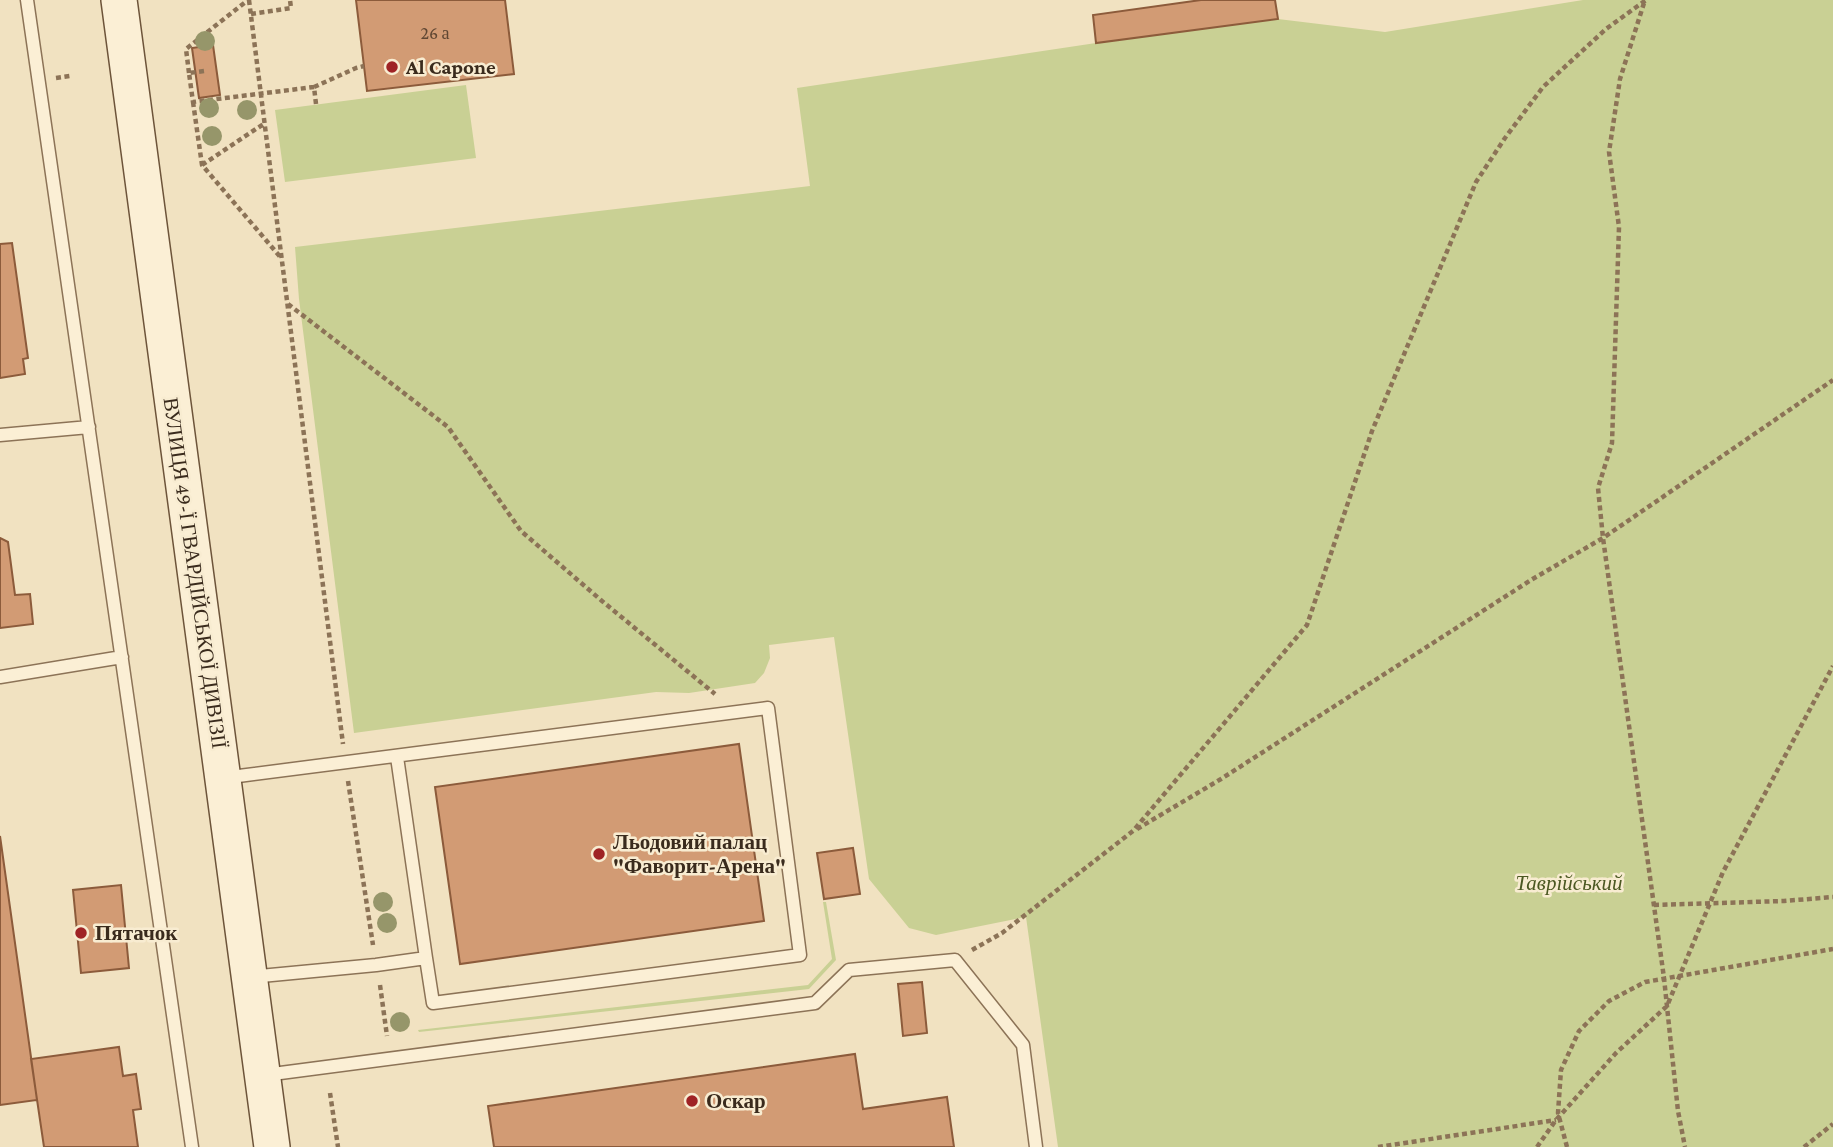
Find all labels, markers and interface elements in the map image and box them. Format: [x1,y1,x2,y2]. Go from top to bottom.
house number: 26 а [420,23,450,43]
place label: Al Capone [405,55,496,79]
marker: Al Capone [384,59,400,75]
street label: ВУЛИЦЯ 49-Ї ГВАРДІЙСЬКОЇ ДИВІЗІЇ [158,396,232,750]
place label: Льодовий палац "Фаворит-Арена" [613,830,786,878]
marker: Льодовий палац "Фаворит-Арена" [591,846,607,862]
park label: Таврійський [1515,871,1623,895]
place label: Пятачок [95,921,178,945]
marker: Пятачок [73,925,89,941]
place label: Оскар [706,1089,766,1113]
marker: Оскар [684,1093,700,1109]

